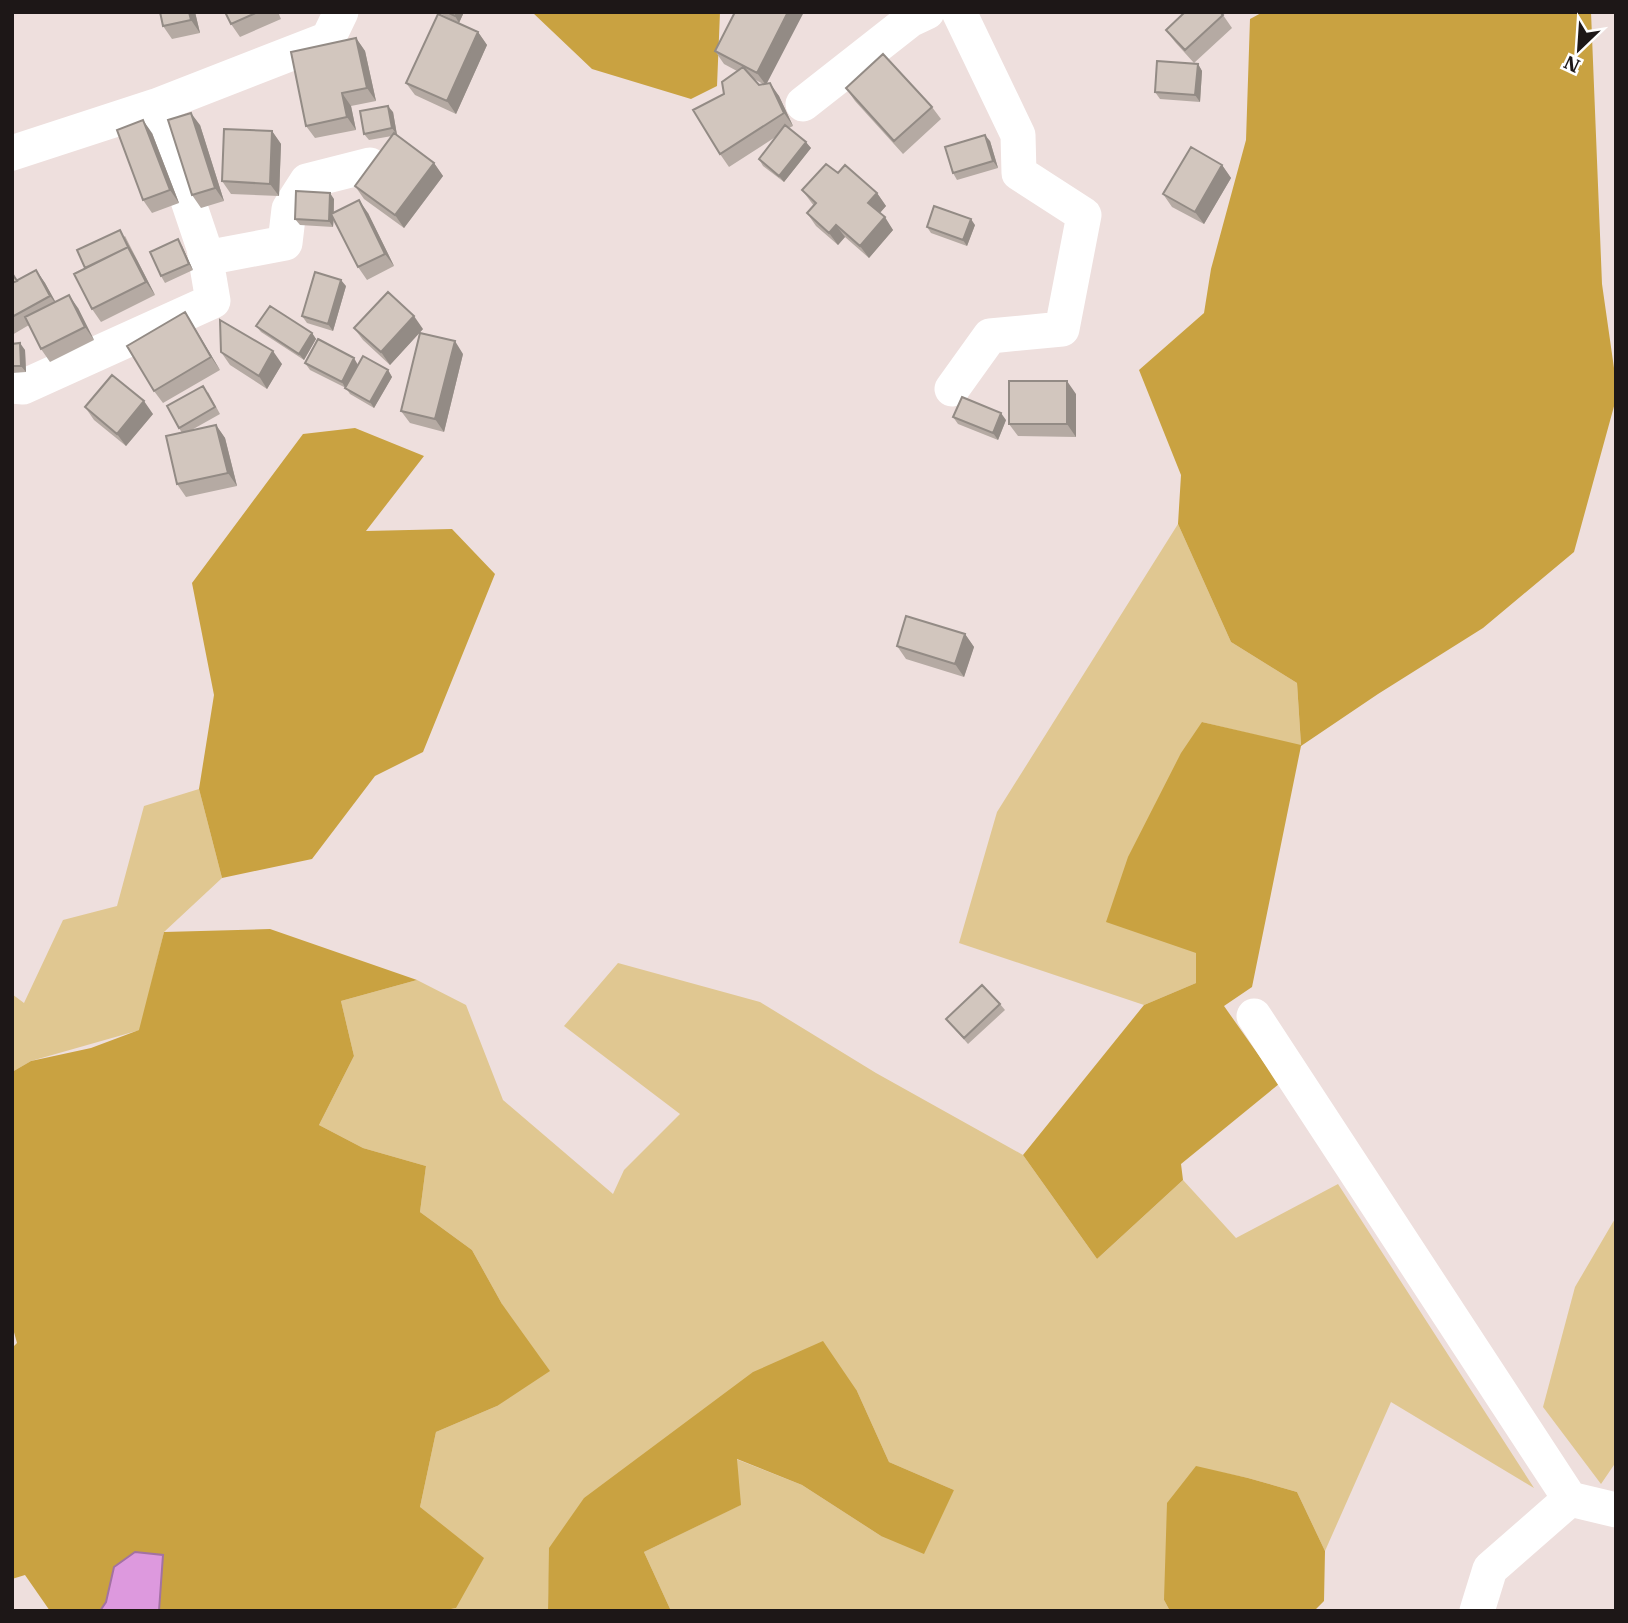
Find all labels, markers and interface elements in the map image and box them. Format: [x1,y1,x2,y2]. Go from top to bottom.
north arrow [1544,14,1614,84]
text: N [1560,50,1584,78]

